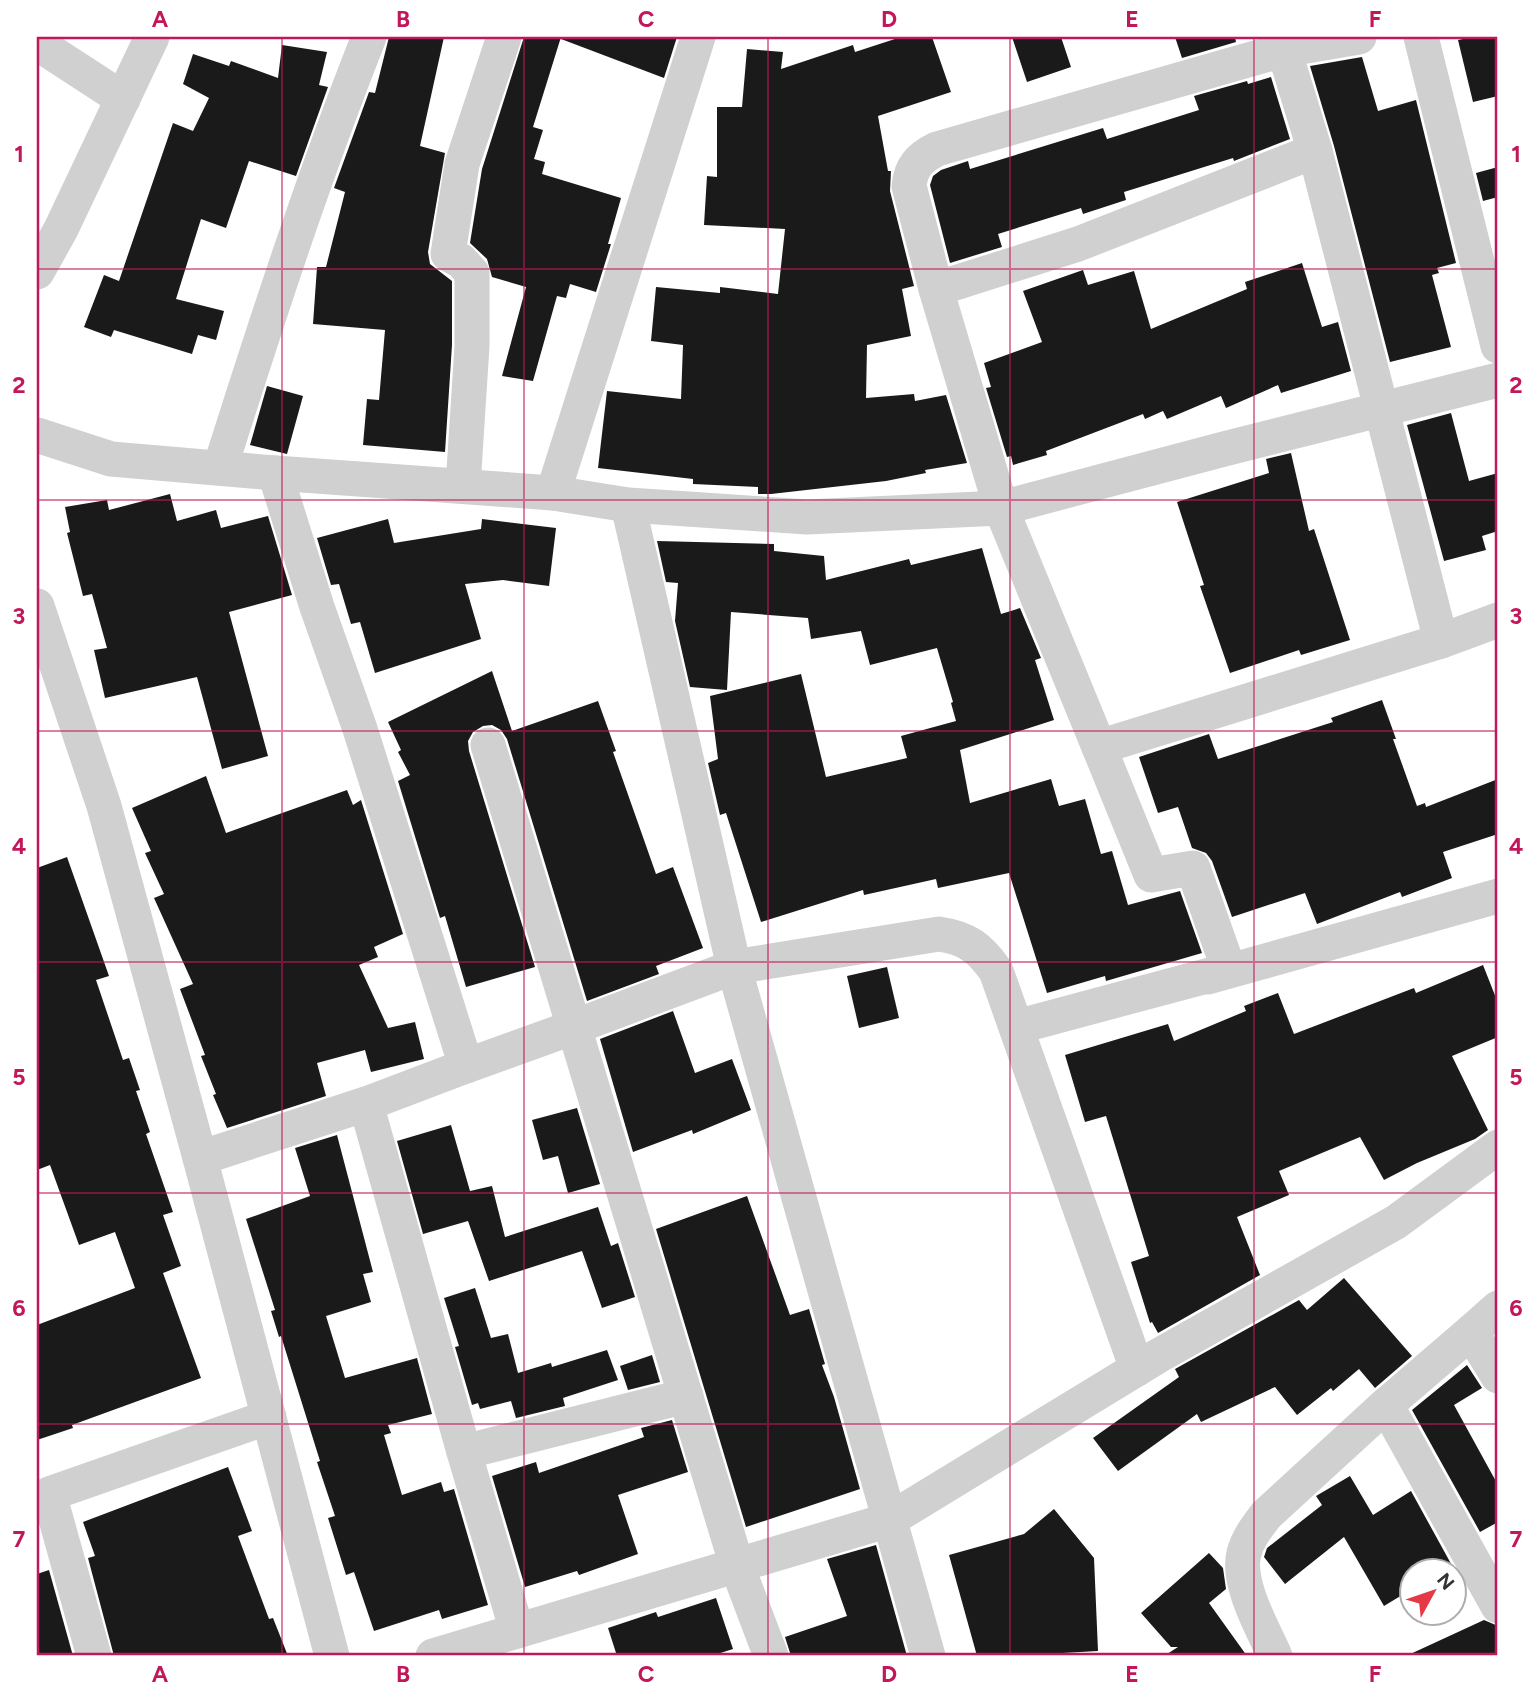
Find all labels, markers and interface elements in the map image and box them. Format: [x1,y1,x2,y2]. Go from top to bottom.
text: A [152,5,169,33]
text: B [396,5,410,33]
text: C [638,5,655,33]
text: D [881,5,897,33]
text: E [1125,5,1139,33]
text: F [1369,5,1382,33]
text: 1 [14,140,24,168]
text: 1 [1511,140,1521,168]
text: 2 [12,371,26,399]
text: 2 [1509,371,1523,399]
text: 3 [13,602,25,630]
text: 3 [1510,602,1522,630]
text: 4 [12,832,26,860]
text: 4 [1509,832,1523,860]
text: 5 [12,1063,26,1091]
text: 5 [1509,1063,1523,1091]
text: 6 [12,1294,26,1322]
text: 6 [1509,1294,1523,1322]
text: 7 [13,1525,26,1553]
text: 7 [1510,1525,1523,1553]
north arrow [1398,1556,1468,1626]
text: N [1432,1568,1459,1594]
text: A [152,1660,169,1688]
text: B [396,1660,410,1688]
text: C [638,1660,655,1688]
text: D [881,1660,897,1688]
text: E [1125,1660,1139,1688]
text: F [1369,1660,1382,1688]

